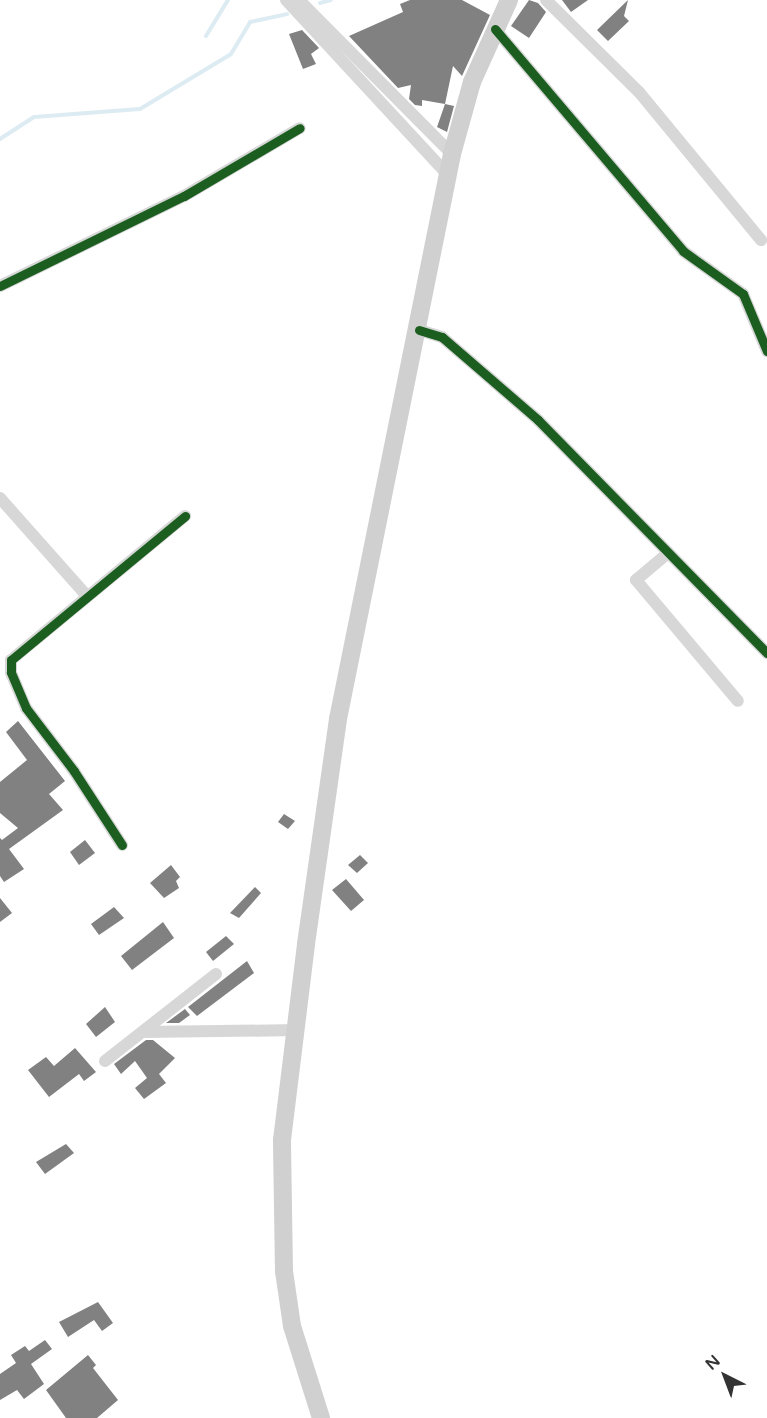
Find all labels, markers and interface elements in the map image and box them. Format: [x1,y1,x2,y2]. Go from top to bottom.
north arrow [695,1346,755,1406]
text: N [701,1351,724,1374]

